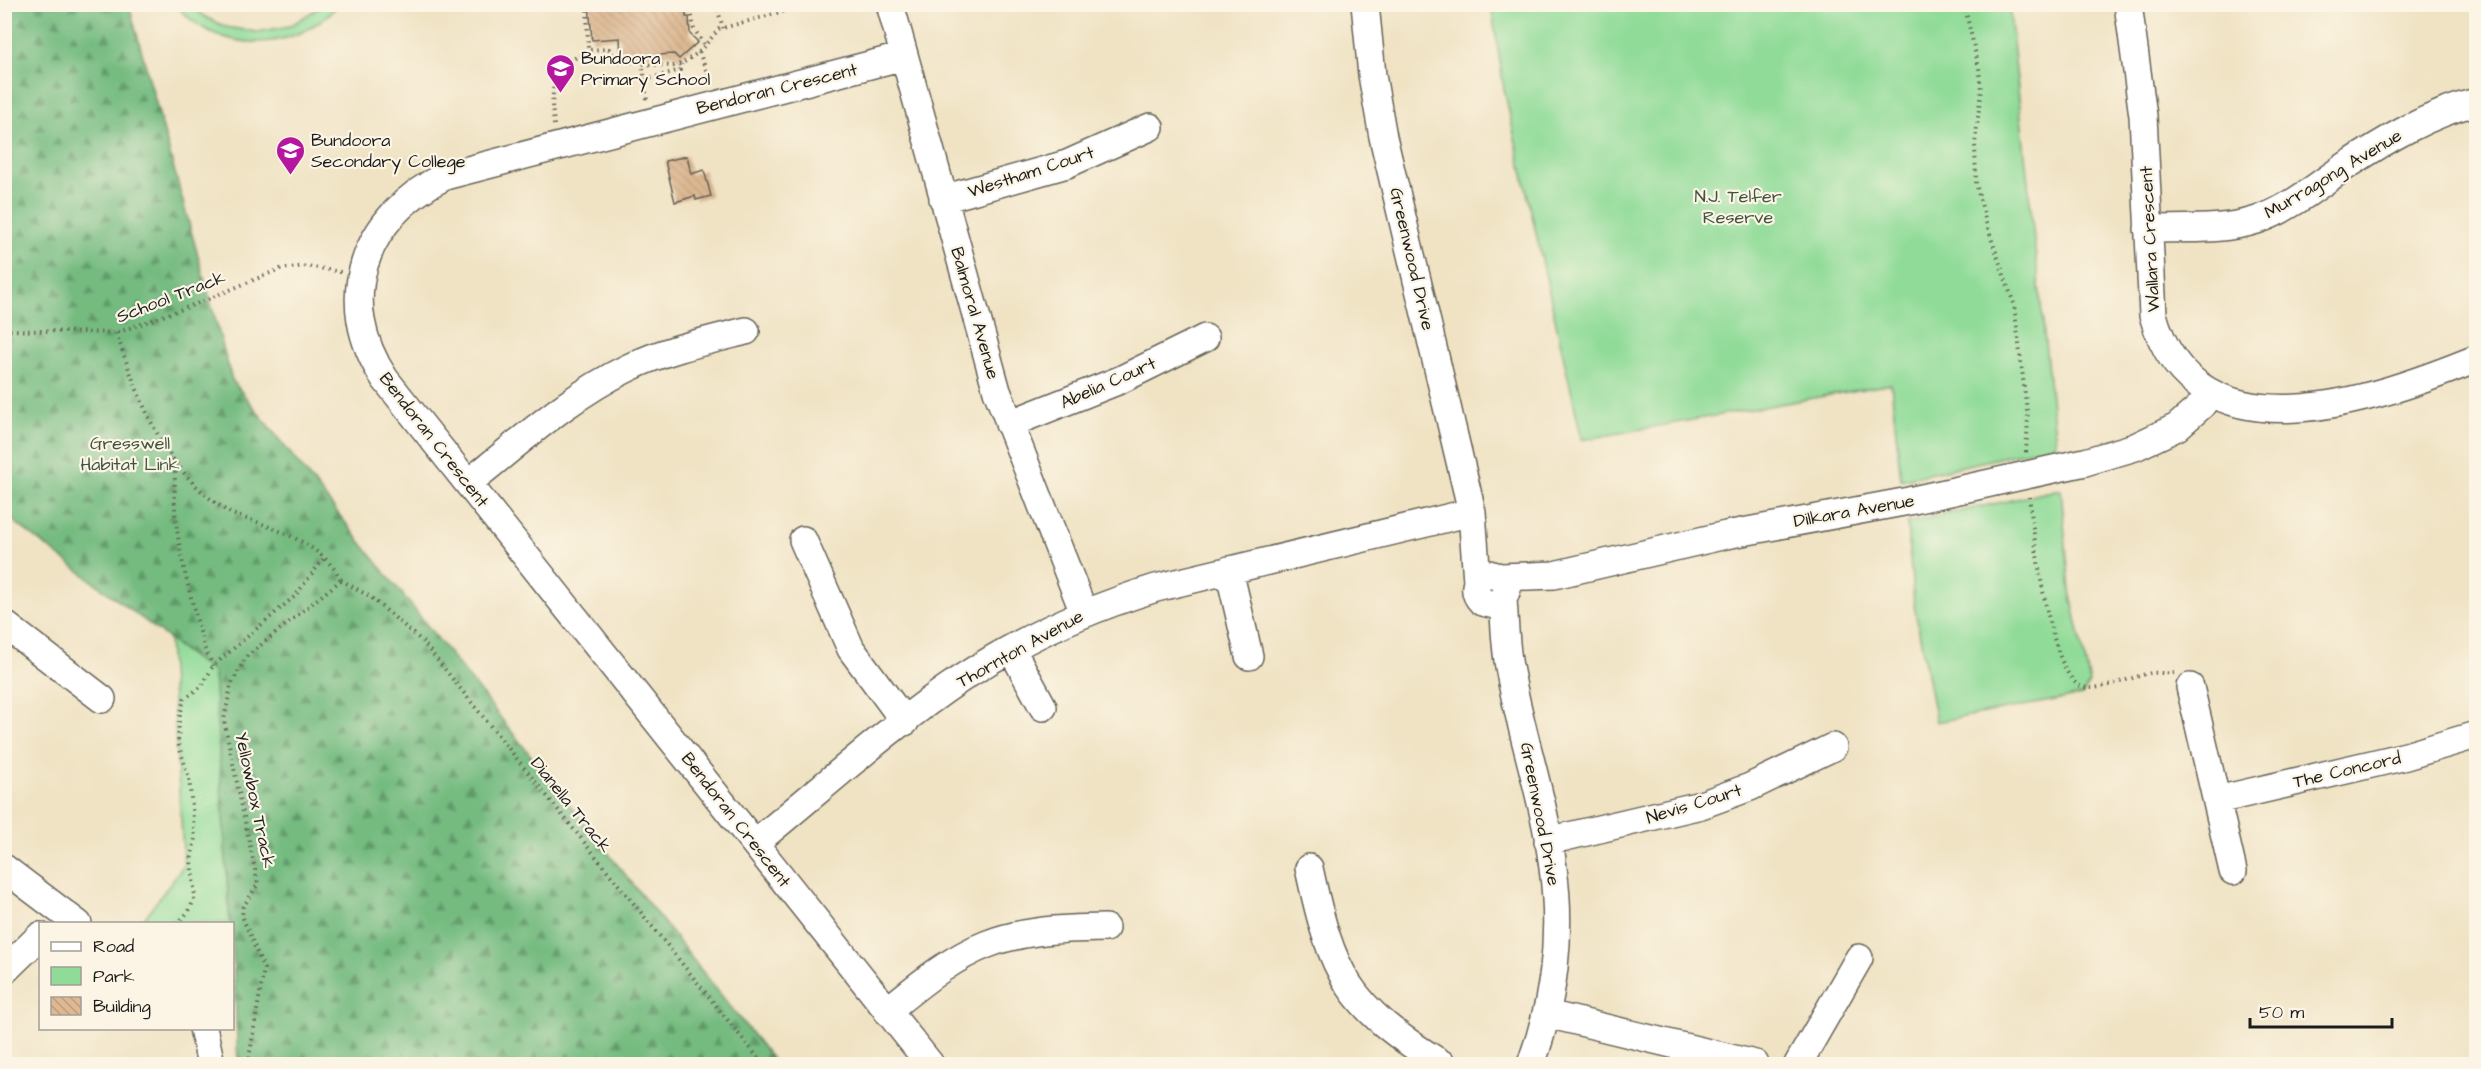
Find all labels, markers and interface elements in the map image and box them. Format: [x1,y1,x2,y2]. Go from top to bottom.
place label: Bundoora Primary School [581,46,710,93]
school or university icon: Bundoora Primary School [544,52,576,94]
street label: Bendoran Crescent [694,57,861,121]
street label: Murragong Avenue [2260,123,2407,226]
place label: Bundoora Secondary College [311,128,466,175]
school or university icon: Bundoora Secondary College [274,134,306,176]
street label: Westham Court [965,140,1098,204]
street label: Wallara Crescent [2134,165,2166,313]
park label: N.J. Telfer Reserve [1694,184,1782,230]
street label: Greenwood Drive [1383,185,1441,333]
street label: Balmoral Avenue [944,244,1006,382]
street label: School Track [113,265,229,329]
street label: Abelia Court [1056,350,1161,415]
street label: Bendoran Crescent [373,367,495,513]
park label: Gresswell Habitat Link [80,431,180,477]
street label: Dilkara Avenue [1792,488,1917,534]
street label: Thornton Avenue [952,604,1088,694]
street label: Yellowbox Track [228,730,282,870]
street label: Greenwood Drive [1514,740,1566,888]
street label: The Concord [2291,745,2403,795]
street label: Bendoran Crescent [675,747,797,893]
street label: Dianella Track [524,752,618,858]
street label: Nevis Court [1643,777,1745,830]
legend [39,922,234,1030]
text: Road [93,934,134,959]
text: Park [93,964,135,989]
scale bar [2250,991,2392,1029]
text: Building [93,994,151,1020]
text: 50 m [2259,1000,2304,1025]

